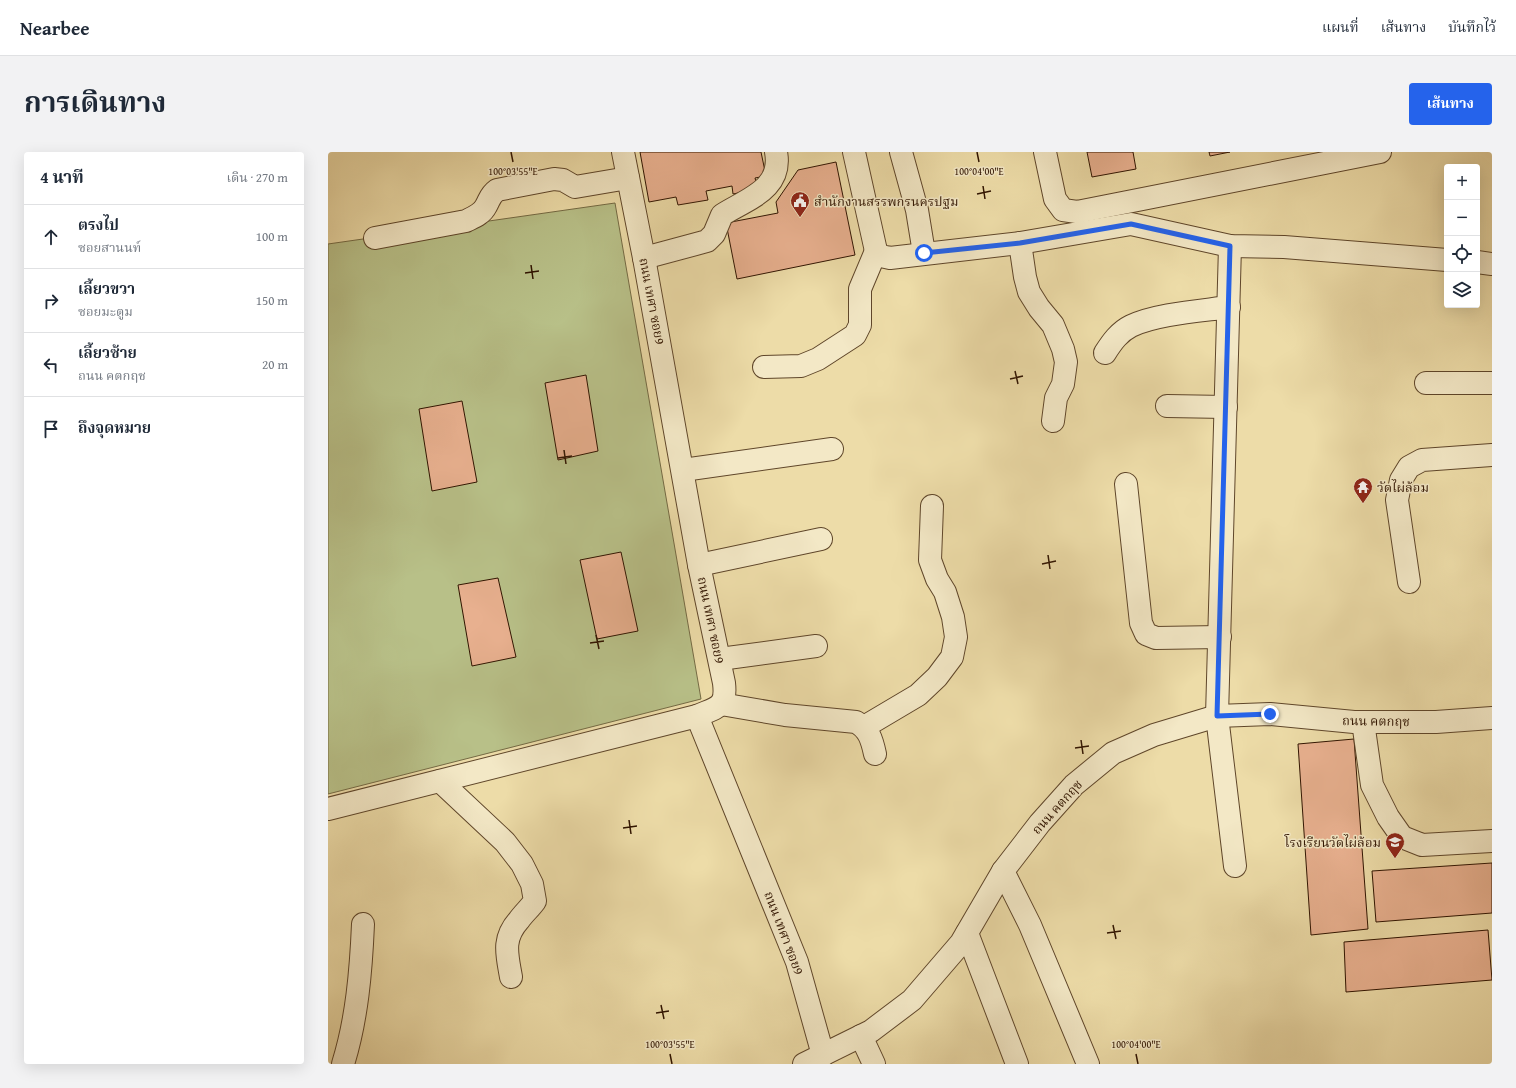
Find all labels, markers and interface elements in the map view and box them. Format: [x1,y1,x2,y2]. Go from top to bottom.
text: Nearbee [20,14,90,42]
text: แผนที่ [1322,17,1359,37]
text: เส้นทาง [1381,17,1426,37]
text: บันทึกไว้ [1448,17,1496,37]
text: การเดินทาง [24,81,166,122]
button: เส้นทาง [1409,83,1492,125]
text: 4 นาที [40,164,84,189]
text: 100°03'55"E [488,164,538,179]
text: 100°04'00"E [954,164,1004,179]
map controls [1444,164,1480,308]
button: + [1444,164,1480,200]
text: เดิน · 270 m [227,168,288,187]
public building icon: สำนักงานสรรพกรนครปฐม [789,190,811,218]
place label: สำนักงานสรรพกรนครปฐม [814,192,959,211]
button: − [1444,200,1480,236]
text: ตรงไป [78,214,119,235]
icon: ahead [40,226,62,248]
text: 100 m [256,227,288,246]
button: locate [1444,236,1480,272]
text: ซอยสานนท์ [78,238,141,257]
route start [915,244,933,262]
street label: ถนน เทศา ซอย9 [634,256,670,346]
button: layers [1444,272,1480,308]
text: เลี้ยวขวา [78,278,135,299]
icon: right [40,290,62,312]
text: 150 m [256,291,288,310]
text: ซอยมะตูม [78,302,133,321]
text: เลี้ยวซ้าย [78,342,137,363]
icon: left [40,354,62,376]
text: 20 m [262,355,288,374]
text: ถนน คตกฤช [78,366,146,385]
text: ถึงจุดหมาย [78,417,151,438]
icon: arrive [40,418,62,440]
temple icon: วัดไผ่ล้อม [1352,476,1374,504]
place label: วัดไผ่ล้อม [1377,478,1429,497]
street label: ถนน เทศา ซอย9 [693,575,729,665]
route end [1261,705,1279,723]
street label: ถนน คตกฤช [1342,711,1410,731]
street label: ถนน คตกฤช [1027,775,1087,839]
school or university icon: โรงเรียนวัดไผ่ล้อม [1384,831,1406,859]
place label: โรงเรียนวัดไผ่ล้อม [1284,833,1381,852]
street label: ถนน เทศา ซอย9 [759,888,809,978]
text: 100°03'55"E [645,1037,695,1052]
text: 100°04'00"E [1111,1037,1161,1052]

